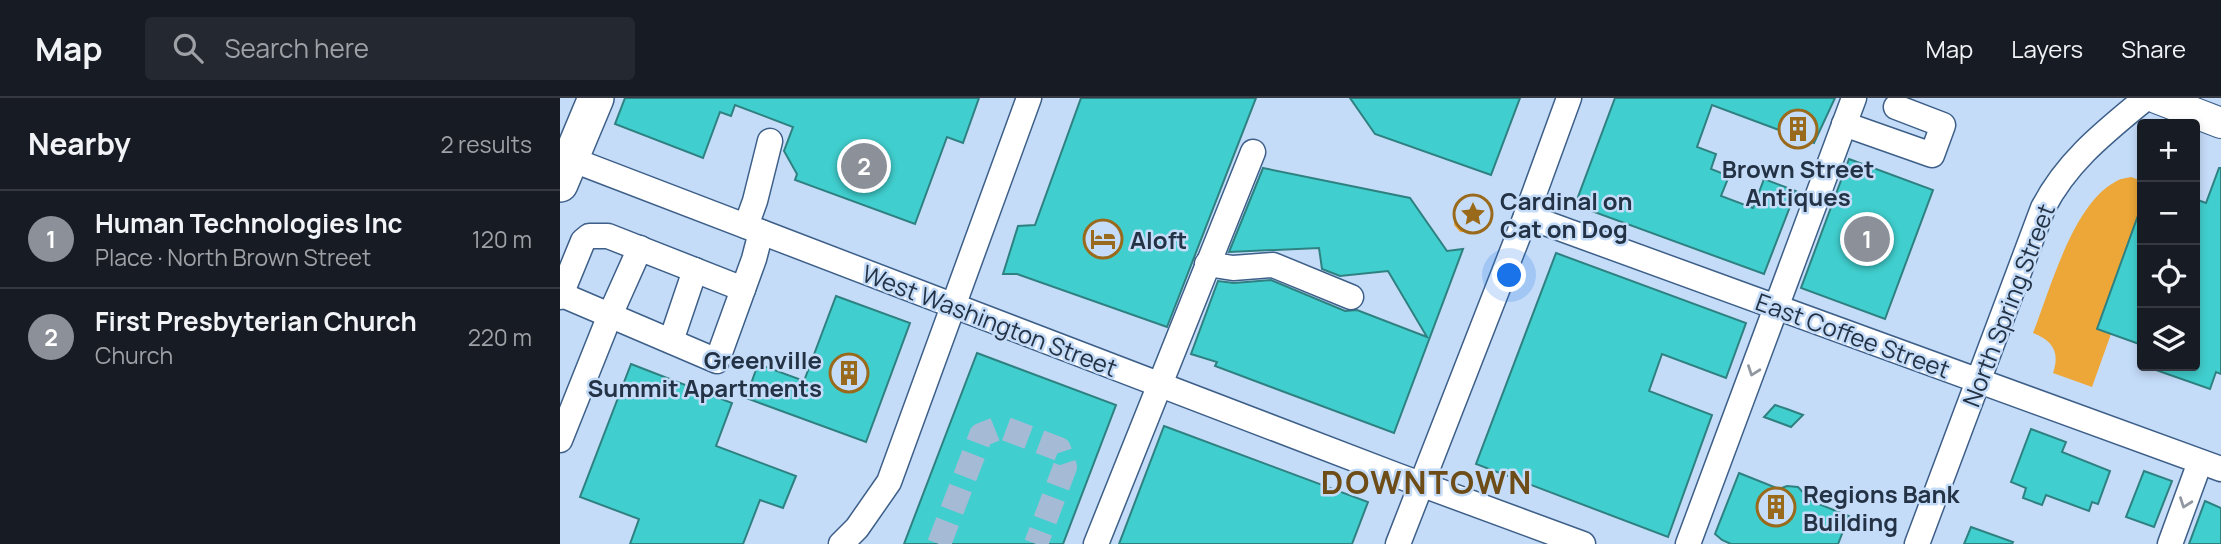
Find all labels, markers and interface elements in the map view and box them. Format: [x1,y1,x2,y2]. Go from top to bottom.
search box [145,17,635,80]
text: Map [35,26,103,71]
icon: search [169,29,207,67]
text: Search here [225,30,369,66]
text: Map [1926,32,1973,65]
text: Layers [2011,32,2083,65]
text: Share [2121,32,2186,65]
building icon: Brown Street Antiques [1777,108,1819,150]
map controls [2137,119,2200,371]
button: + [2137,119,2200,182]
text: Nearby [28,123,131,164]
text: 2 results [440,128,532,160]
pin: 2 [841,140,887,192]
place label: Brown Street Antiques [1722,152,1874,213]
button: − [2137,182,2200,245]
place label: Cardinal on Cat on Dog [1500,184,1633,245]
place icon: Cardinal on Cat on Dog [1452,193,1494,235]
street label: North Spring Street [1954,199,2062,411]
text: Human Technologies Inc [95,205,402,241]
pin: 1 [1844,213,1890,265]
hotel icon: Aloft [1082,218,1124,260]
text: 1 [46,223,56,255]
text: 120 m [472,223,532,255]
place label: Aloft [1130,223,1187,256]
text: Place · North Brown Street [95,241,371,273]
button: locate [2137,245,2200,308]
street label: West Washington Street [858,256,1122,384]
your location [1492,258,1526,292]
street label: East Coffee Street [1751,285,1955,385]
text: First Presbyterian Church [95,303,417,339]
button: layers [2137,308,2200,371]
text: 2 [44,321,58,353]
text: 220 m [468,321,532,353]
text: Church [95,339,173,371]
place label: Greenville Summit Apartments [588,343,822,404]
building icon: Greenville Summit Apartments [828,352,870,394]
one-way arrow [1747,365,1761,377]
district label: DOWNTOWN [1321,460,1533,504]
place label: Regions Bank Building [1803,477,1960,538]
building icon: Regions Bank Building [1755,486,1797,528]
one-way arrow [2180,497,2194,509]

